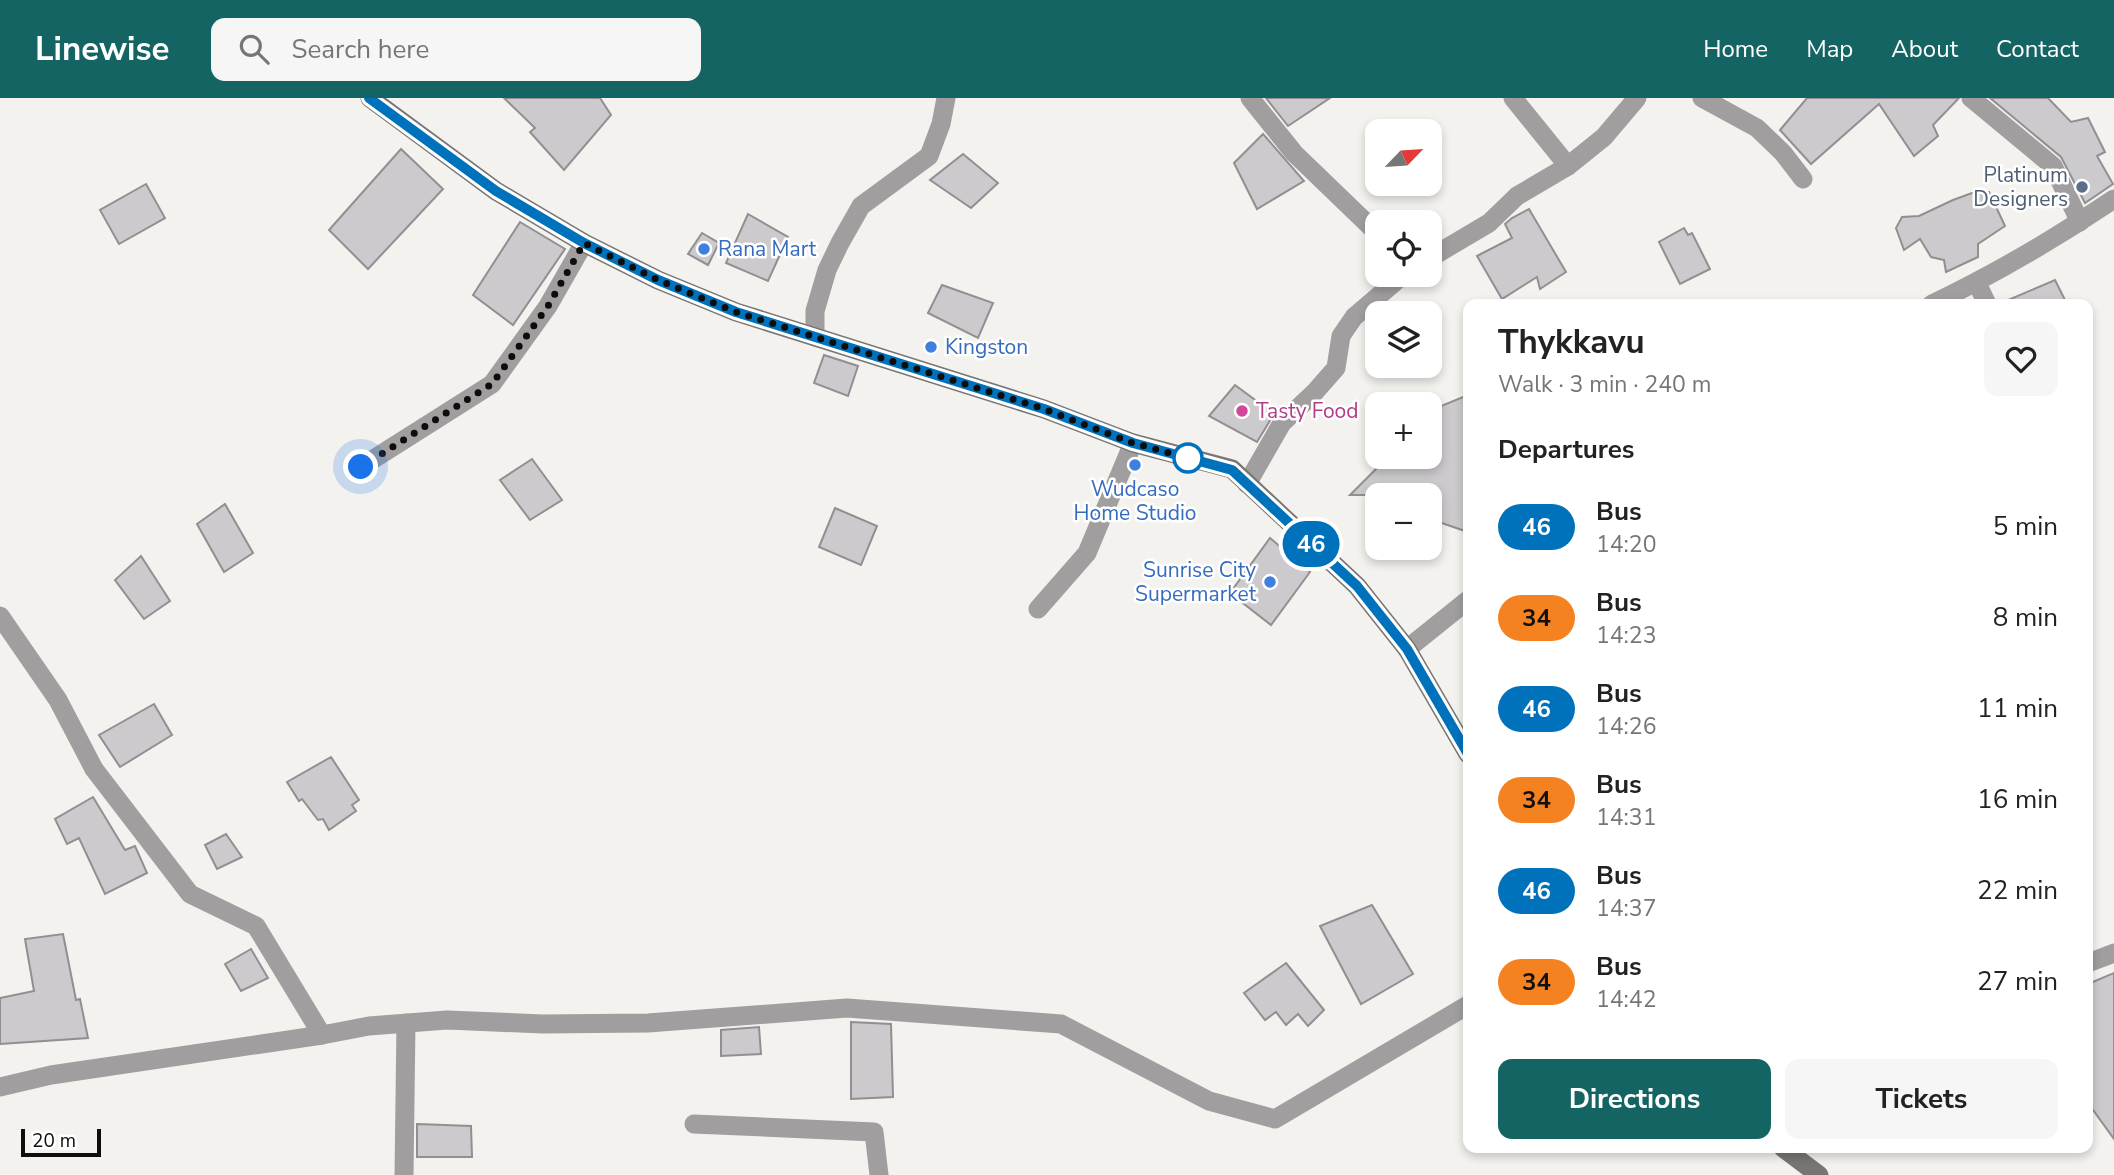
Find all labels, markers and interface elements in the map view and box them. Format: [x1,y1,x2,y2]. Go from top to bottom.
search box [211,18,701,81]
text: Linewise [35,27,169,72]
icon: search [235,30,273,68]
text: Search here [291,32,429,67]
text: Home [1703,33,1768,65]
text: Map [1806,33,1853,65]
text: About [1891,33,1958,65]
text: Contact [1996,33,2079,65]
north arrow [1365,119,1442,196]
map controls [1365,119,1442,560]
place label: Platinum Designers [1973,161,2068,213]
marker: Platinum Designers [2074,179,2090,195]
button: locate [1365,210,1442,287]
place label: Rana Mart [718,235,817,263]
marker: Rana Mart [696,241,712,257]
button: layers [1365,301,1442,378]
text: Thykkavu [1498,320,1645,365]
button: heart [1984,322,2058,396]
place label: Kingston [945,333,1028,361]
marker: Kingston [923,339,939,355]
text: Walk · 3 min · 240 m [1498,369,1711,400]
button: + [1365,392,1442,469]
place label: Tasty Food [1256,397,1359,425]
marker: Tasty Food [1234,403,1250,419]
text: Departures [1498,432,1634,467]
unlabelled marker [1173,443,1203,473]
your location [343,449,378,484]
marker: Wudcaso Home Studio [1127,457,1143,473]
place label: Wudcaso Home Studio [1073,475,1197,527]
button: − [1365,483,1442,560]
text: Bus [1596,494,1642,529]
text: 5 min [1993,509,2058,544]
text: 46 [1522,511,1551,543]
line badge: 46 [1280,521,1342,567]
text: 46 [1297,528,1325,560]
text: 14:20 [1596,529,1656,560]
place label: Sunrise City Supermarket [1135,556,1257,608]
marker: Sunrise City Supermarket [1262,574,1278,590]
text: Bus [1596,585,1642,620]
text: 8 min [1993,600,2058,635]
text: 34 [1522,602,1551,634]
text: 14:23 [1596,620,1656,651]
text: Bus [1596,676,1642,711]
text: 11 min [1977,691,2058,726]
text: 46 [1522,693,1551,725]
text: 14:26 [1596,711,1656,742]
text: Bus [1596,767,1642,802]
text: 16 min [1977,782,2058,817]
text: 34 [1522,784,1551,816]
text: 14:31 [1596,802,1656,833]
text: Bus [1596,858,1642,893]
text: 22 min [1977,873,2058,908]
text: 46 [1522,875,1551,907]
text: 14:37 [1596,893,1656,924]
text: Bus [1596,949,1642,984]
text: 27 min [1977,964,2058,999]
text: 34 [1522,966,1551,998]
text: 14:42 [1596,984,1656,1015]
button: Directions [1498,1059,1771,1139]
button: Tickets [1785,1059,2058,1139]
scale bar [21,1126,102,1158]
text: 20 m [32,1128,76,1154]

